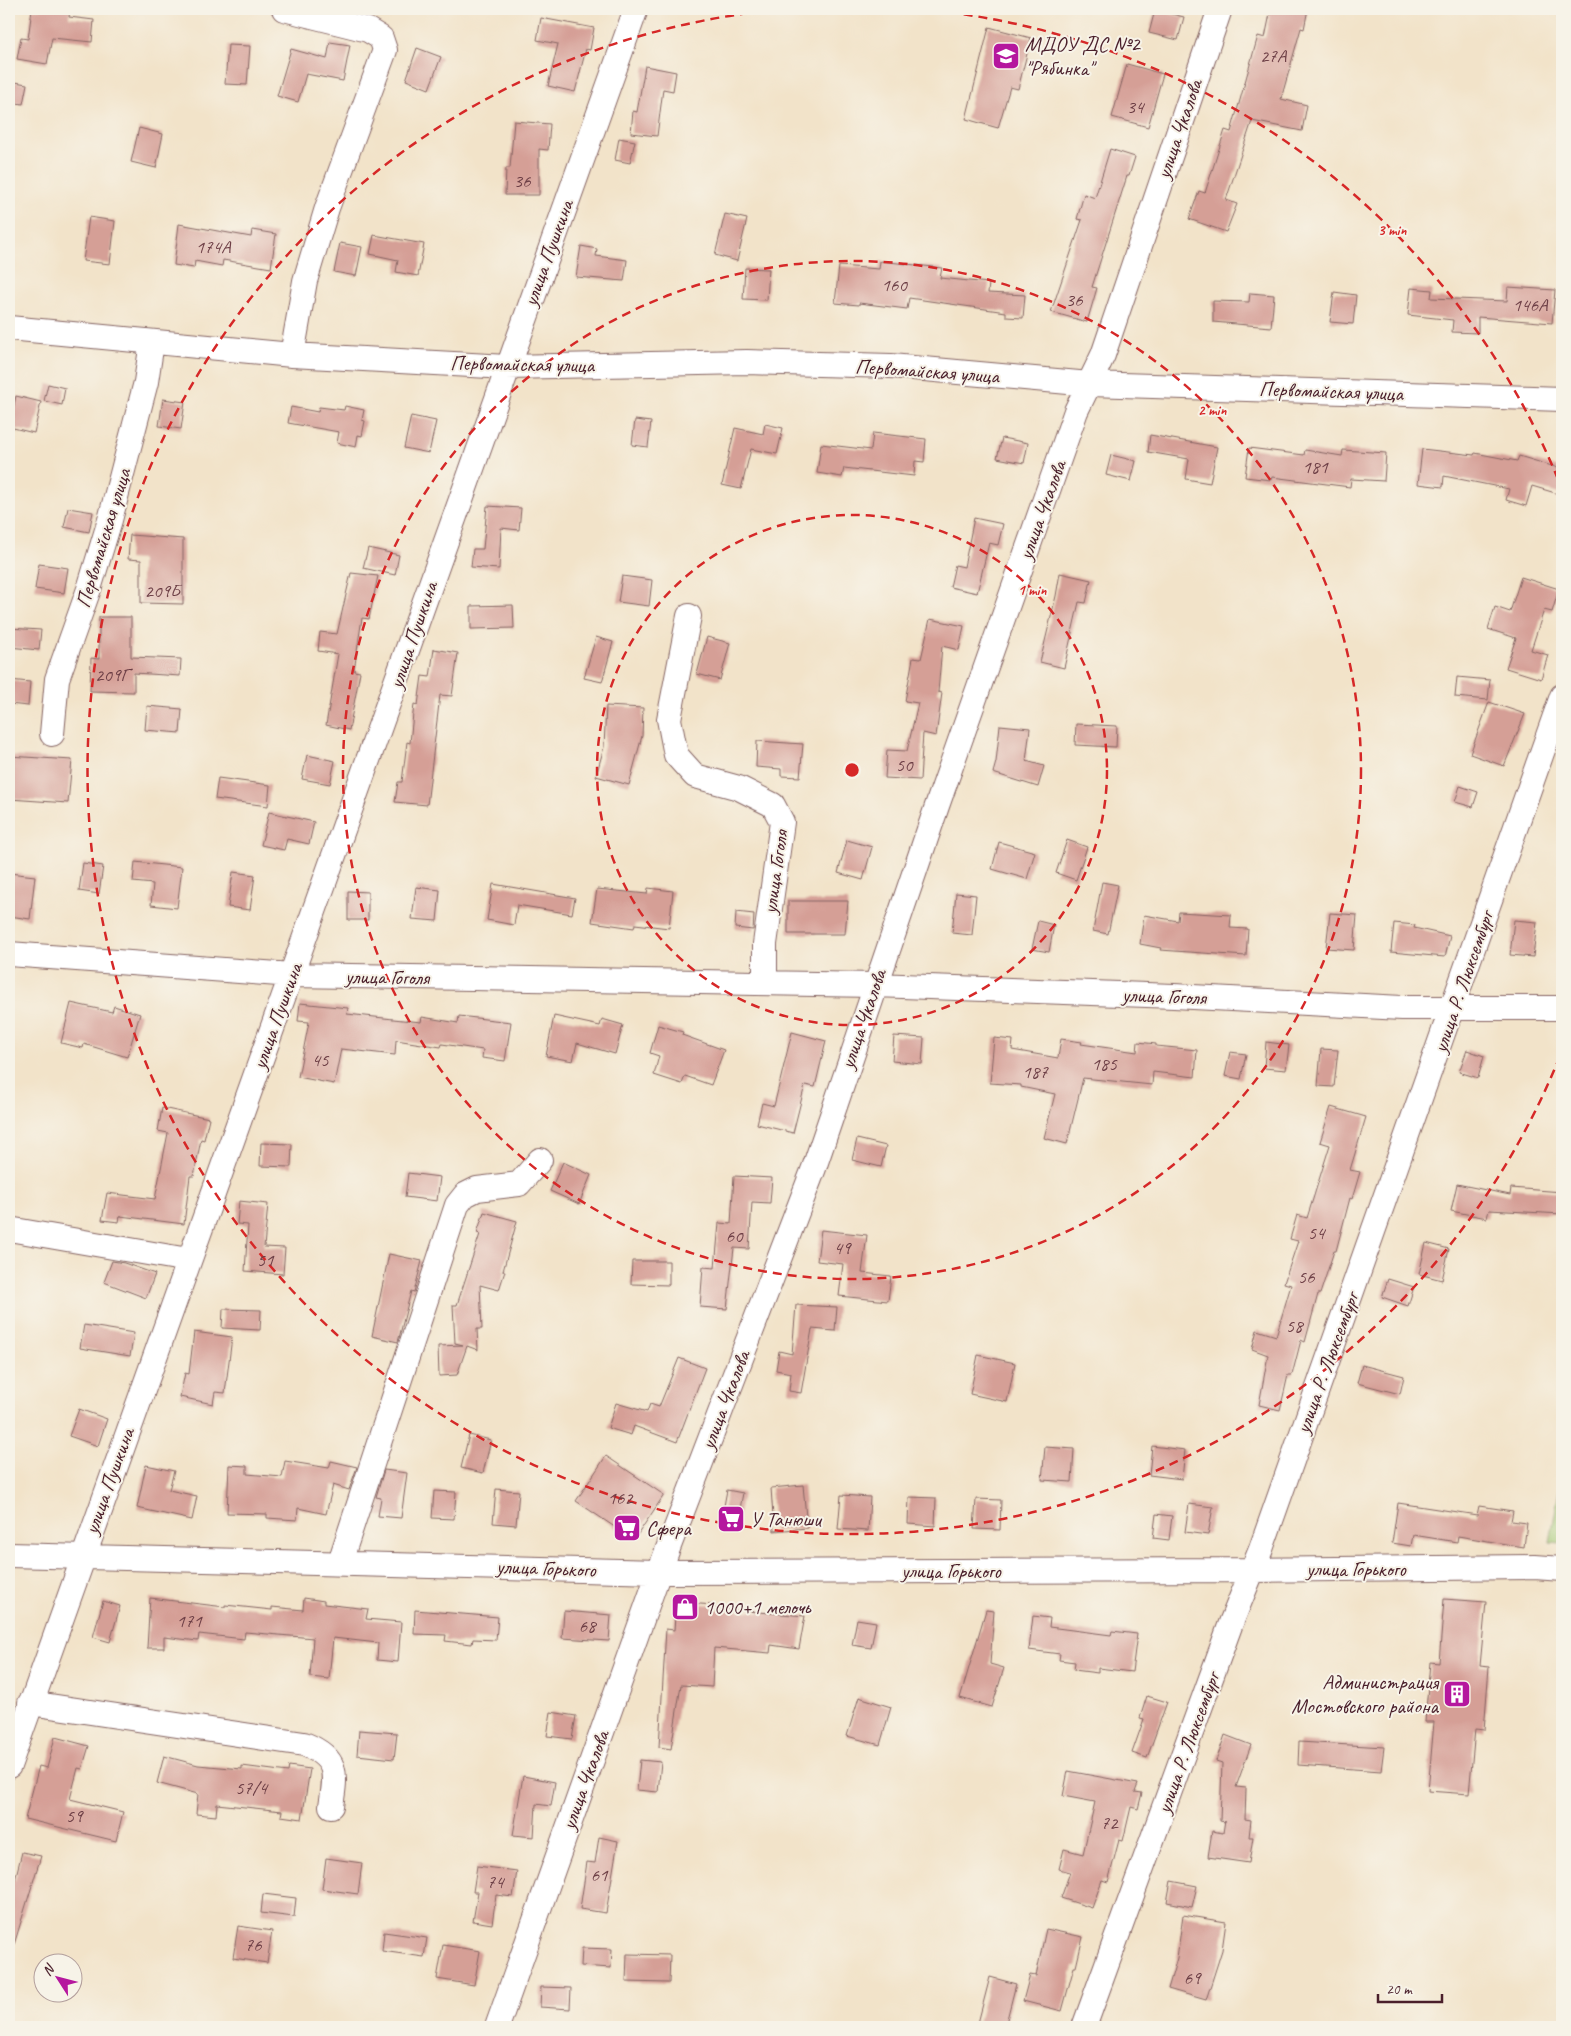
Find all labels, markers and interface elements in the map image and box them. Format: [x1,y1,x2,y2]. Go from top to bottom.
place label: МДОУ ДС №2 "Рябинка" [1025,31,1141,81]
school or university icon: МДОУ ДС №2 "Рябинка" [991,41,1021,71]
house number: 27А [1260,44,1288,68]
street label: улица Чкалова [1149,74,1209,184]
house number: 34 [1126,95,1146,119]
house number: 36 [513,169,532,193]
street label: улица Пушкина [516,194,580,311]
text: 3 min [1378,221,1407,240]
house number: 174А [195,235,232,259]
house number: 160 [881,273,908,297]
house number: 36 [1065,288,1084,312]
house number: 146А [1512,293,1549,317]
street label: Первомайская улица [450,350,596,378]
street label: Первомайская улица [854,353,1001,389]
street label: Первомайская улица [1259,375,1405,407]
text: 2 min [1198,401,1227,420]
street label: улица Чкалова [1011,455,1073,565]
house number: 181 [1302,455,1329,479]
street label: Первомайская улица [70,464,137,611]
street label: улица Пушкина [382,576,444,694]
house number: 209Б [144,579,183,603]
text: 1 min [1018,581,1047,600]
house number: 209Г [95,663,133,687]
house number: 50 [895,753,914,777]
centre of rings [843,761,861,779]
street label: улица Гоголя [756,827,794,917]
street label: улица Р. Люксембург [1426,905,1500,1058]
street label: улица Пушкина [245,957,309,1074]
street label: улица Гоголя [343,963,431,991]
street label: улица Чкалова [833,964,893,1074]
street label: улица Гоголя [1120,981,1208,1011]
house number: 45 [311,1048,330,1072]
house number: 185 [1091,1052,1118,1076]
house number: 187 [1022,1060,1049,1084]
house number: 54 [1307,1221,1327,1245]
house number: 60 [725,1224,744,1248]
house number: 49 [833,1236,852,1260]
house number: 51 [256,1248,275,1272]
house number: 56 [1297,1265,1316,1289]
street label: улица Р. Люксембург [1289,1286,1366,1439]
house number: 58 [1285,1314,1305,1338]
street label: улица Чкалова [694,1345,756,1455]
street label: улица Пушкина [77,1422,141,1539]
house number: 162 [607,1486,634,1510]
supermarket icon: У Танюши [716,1504,746,1534]
place label: У Танюши [750,1506,823,1532]
supermarket icon: Сфера [612,1513,642,1543]
place label: Сфера [646,1515,692,1541]
street label: улица Горького [494,1553,598,1583]
street label: улица Горького [1304,1556,1407,1582]
street label: улица Горького [899,1558,1002,1584]
shop icon: 1000+1 мелочь [670,1592,700,1622]
place label: 1000+1 мелочь [704,1594,812,1620]
house number: 171 [176,1609,203,1633]
house number: 68 [578,1614,598,1638]
street label: улица Р. Люксембург [1150,1666,1227,1819]
place label: Администрация Мостовского района [1291,1669,1440,1719]
building icon: Администрация Мостовского района [1442,1679,1472,1709]
street label: улица Чкалова [554,1725,616,1835]
house number: 57/4 [235,1776,269,1800]
house number: 59 [65,1804,84,1828]
house number: 72 [1100,1811,1119,1835]
house number: 61 [590,1863,609,1887]
house number: 74 [486,1870,506,1894]
house number: 76 [244,1933,263,1957]
north arrow [32,1954,82,2004]
text: N [38,1960,59,1979]
house number: 69 [1183,1966,1202,1990]
scale bar [1378,1971,1442,2003]
text: 20 m [1386,1980,1413,1999]

